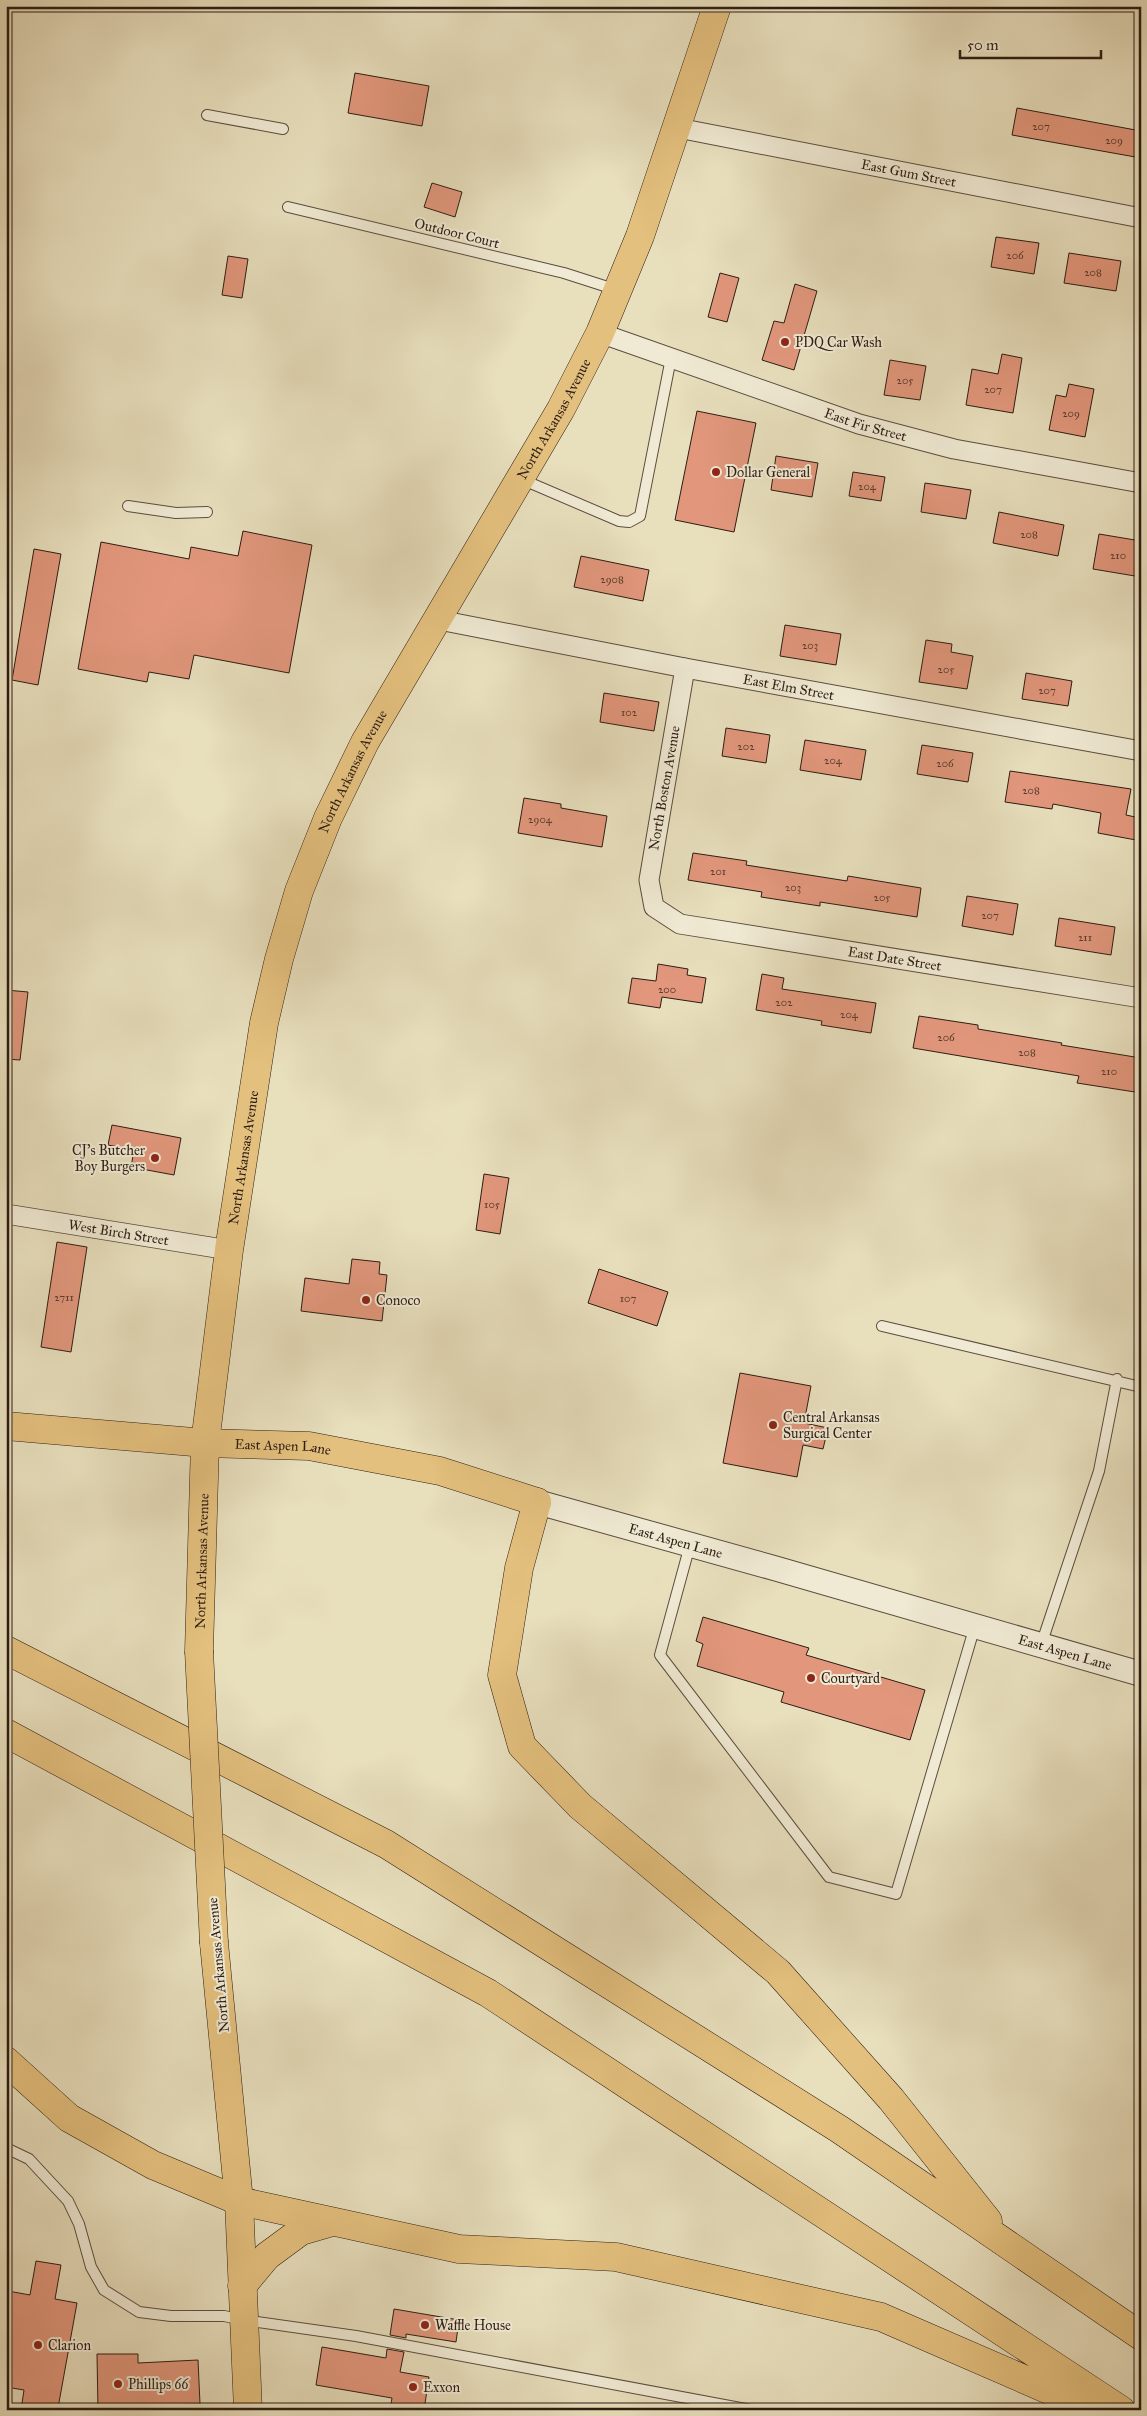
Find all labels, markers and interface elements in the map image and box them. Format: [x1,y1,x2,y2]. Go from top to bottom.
scale bar [960,28,1101,60]
text: 50 m [967,36,999,54]
house number: 207 [1032,120,1050,133]
house number: 209 [1105,134,1123,147]
street label: East Gum Street [860,156,958,191]
street label: Outdoor Court [413,215,501,252]
house number: 206 [1006,249,1024,262]
house number: 208 [1084,266,1102,279]
place label: PDQ Car Wash [795,334,882,351]
marker: PDQ Car Wash [779,336,791,348]
street label: North Arkansas Avenue [513,356,594,483]
house number: 205 [897,374,913,387]
house number: 207 [984,383,1002,396]
street label: East Fir Street [822,404,909,445]
house number: 209 [1062,407,1080,420]
place label: Dollar General [726,464,811,481]
marker: Dollar General [710,466,722,478]
house number: 204 [858,480,877,493]
house number: 208 [1020,528,1038,541]
house number: 210 [1110,549,1126,562]
house number: 2908 [600,573,624,586]
house number: 203 [802,639,818,652]
house number: 205 [938,663,954,676]
street label: East Elm Street [742,671,836,704]
house number: 207 [1038,684,1056,697]
house number: 102 [621,706,638,719]
street label: North Arkansas Avenue [315,707,391,835]
street label: North Boston Avenue [645,724,684,852]
house number: 202 [737,740,755,753]
house number: 204 [824,754,843,767]
house number: 206 [936,757,954,770]
house number: 208 [1022,784,1040,797]
house number: 2904 [528,813,553,826]
house number: 201 [710,865,726,878]
house number: 203 [785,881,801,894]
house number: 205 [874,891,890,904]
house number: 207 [981,909,999,922]
house number: 211 [1078,931,1092,944]
street label: East Date Street [847,943,943,975]
house number: 200 [658,983,676,996]
house number: 202 [775,996,793,1009]
house number: 204 [840,1008,859,1021]
house number: 206 [937,1031,955,1044]
house number: 208 [1018,1046,1036,1059]
house number: 210 [1101,1065,1117,1078]
street label: North Arkansas Avenue [225,1089,263,1226]
place label: CJ's Butcher Boy Burgers [72,1142,146,1175]
marker: CJ's Butcher Boy Burgers [149,1152,161,1164]
house number: 105 [484,1198,500,1211]
street label: West Birch Street [67,1216,170,1249]
house number: 2711 [54,1291,74,1304]
place label: Conoco [376,1292,421,1309]
house number: 107 [620,1292,636,1305]
marker: Conoco [360,1294,372,1306]
place label: Central Arkansas Surgical Center [783,1409,880,1442]
marker: Central Arkansas Surgical Center [767,1419,779,1431]
street label: East Aspen Lane [234,1436,332,1459]
street label: North Arkansas Avenue [192,1493,213,1629]
street label: East Aspen Lane [627,1520,725,1562]
street label: East Aspen Lane [1016,1631,1114,1674]
place label: Courtyard [821,1670,880,1687]
marker: Courtyard [805,1672,817,1684]
street label: North Arkansas Avenue [204,1897,233,2033]
place label: Waffle House [435,2317,511,2334]
marker: Waffle House [419,2319,431,2331]
place label: Clarion [48,2337,91,2354]
marker: Clarion [32,2339,44,2351]
place label: Phillips 66 [128,2376,189,2393]
marker: Phillips 66 [112,2378,124,2390]
place label: Exxon [423,2379,460,2396]
marker: Exxon [407,2381,419,2393]

